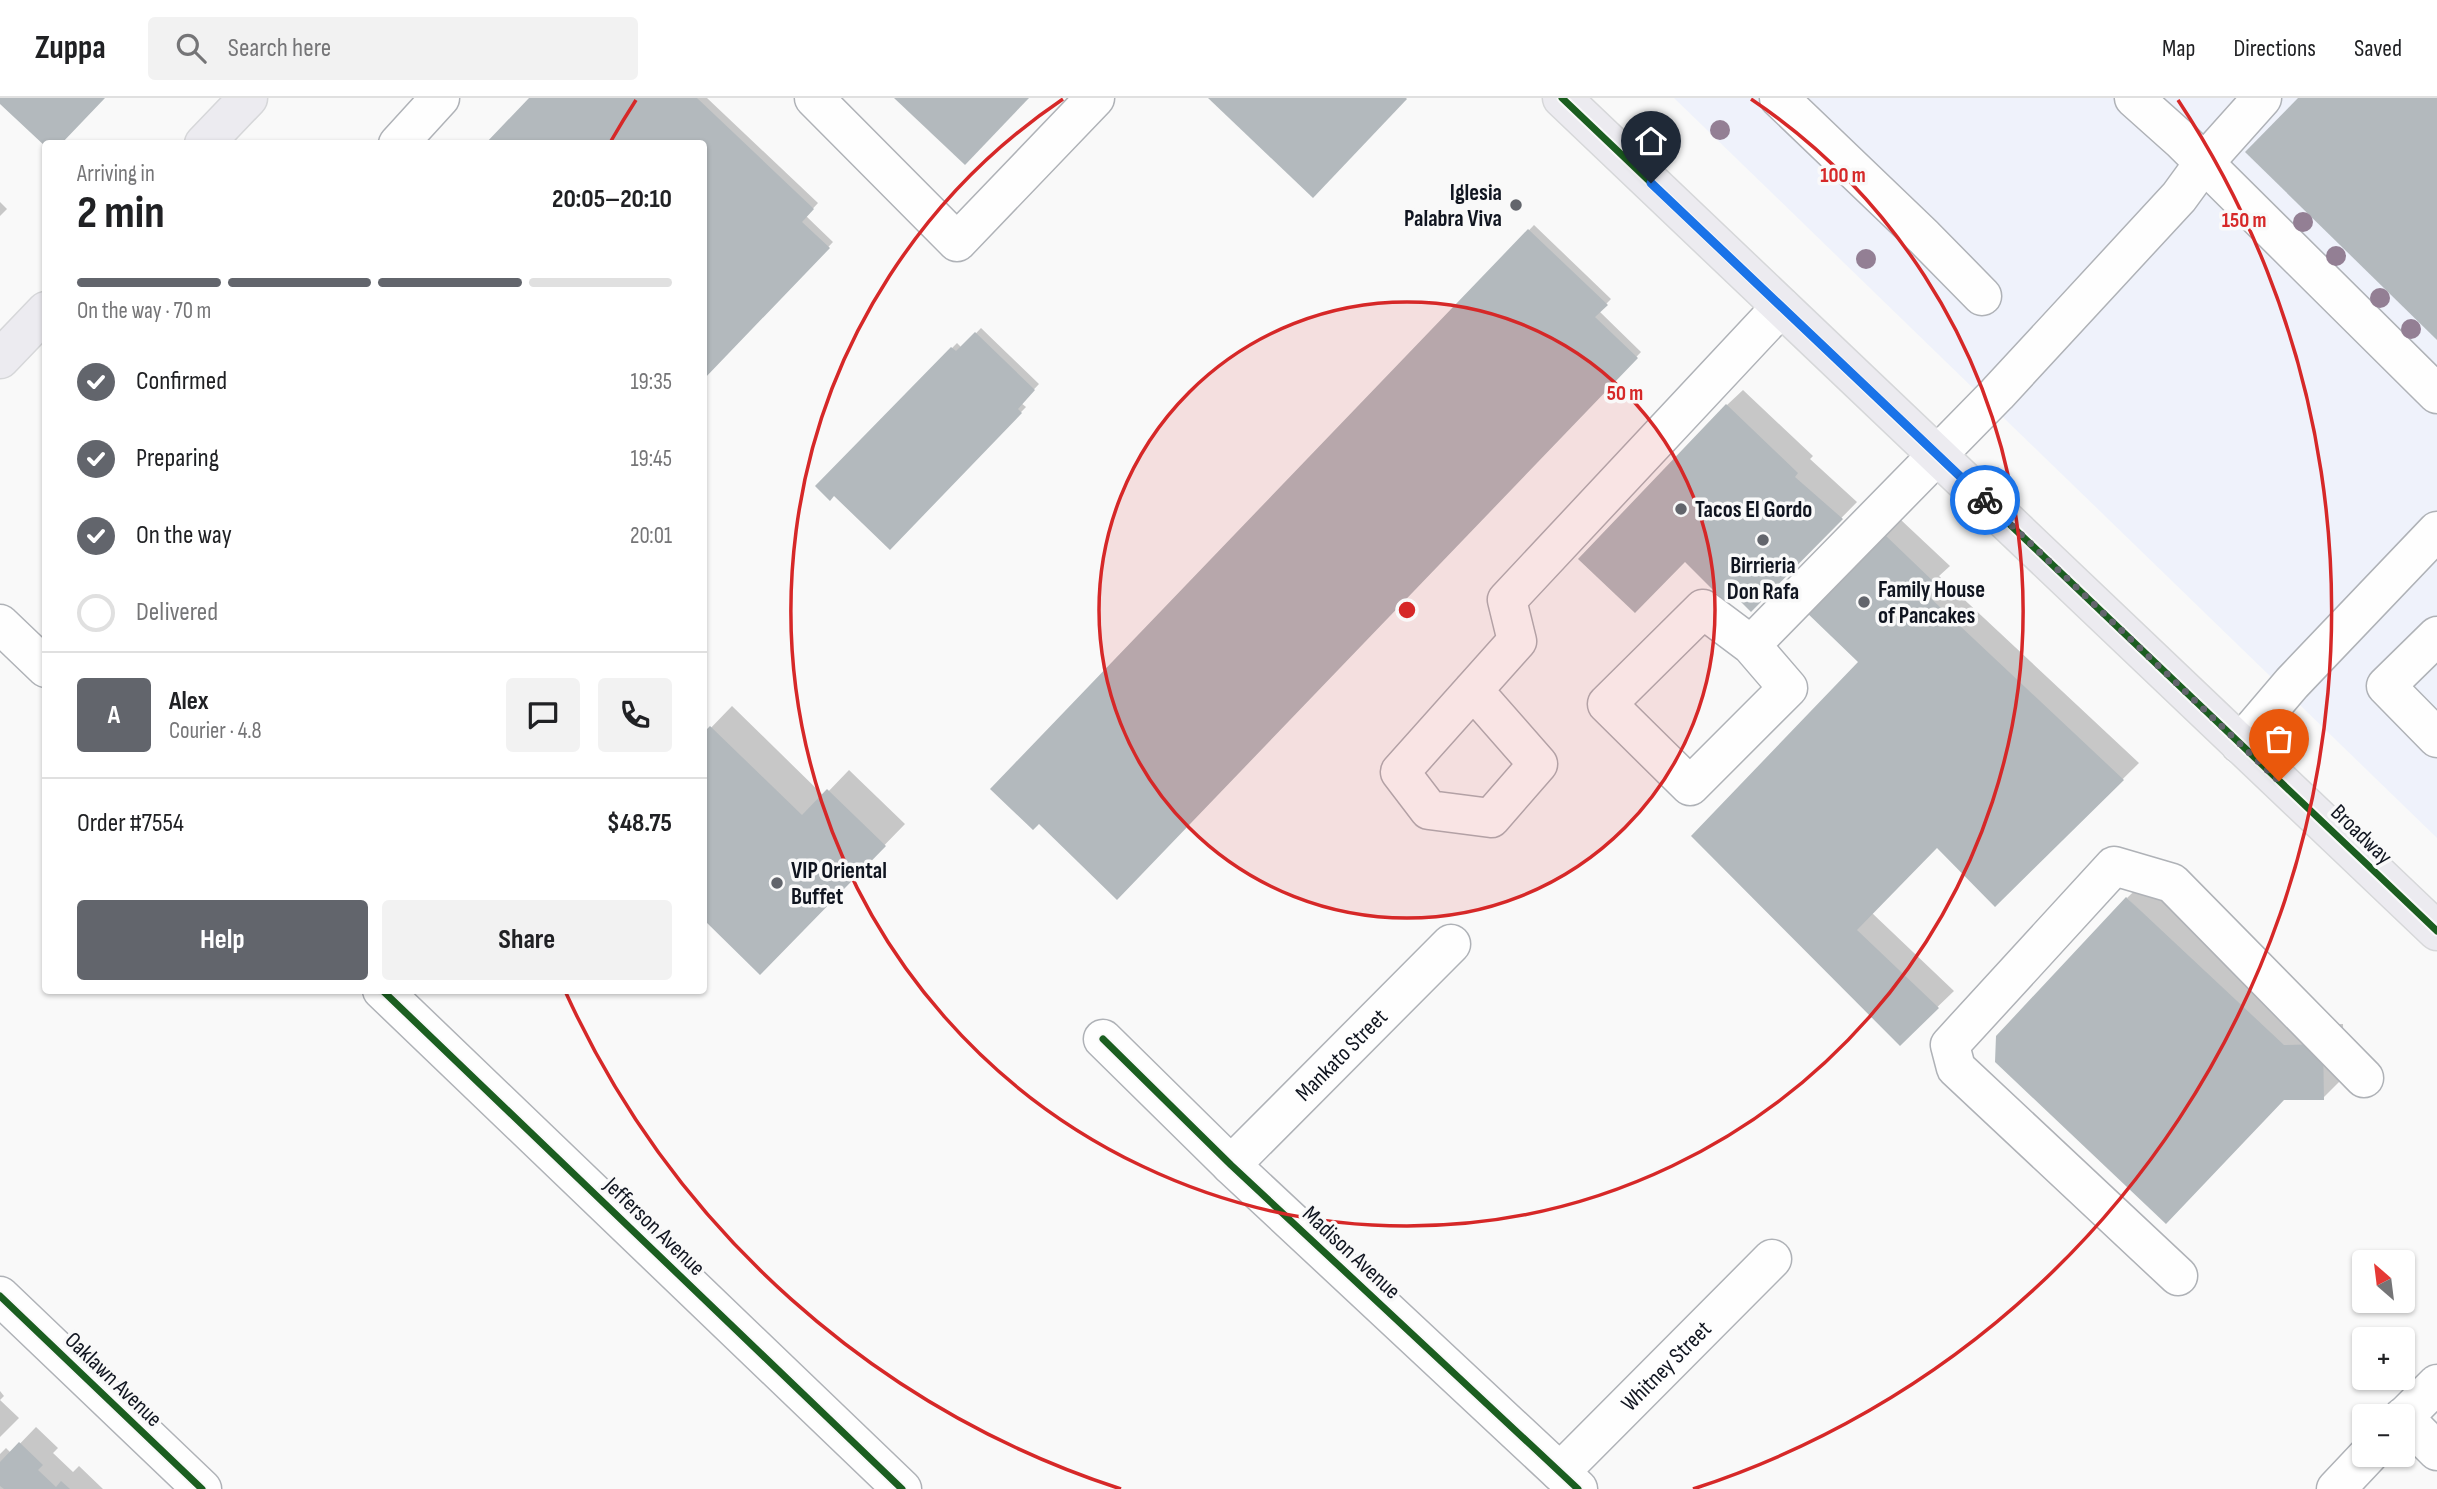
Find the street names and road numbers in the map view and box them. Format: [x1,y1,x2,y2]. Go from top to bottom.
street label: Broadway [2325,799,2398,871]
street label: Mankato Street [1290,1003,1394,1107]
street label: Jefferson Avenue [597,1171,711,1282]
street label: Madison Avenue [1296,1200,1406,1305]
street label: Whitney Street [1616,1315,1717,1417]
street label: Oaklawn Avenue [59,1326,168,1433]

